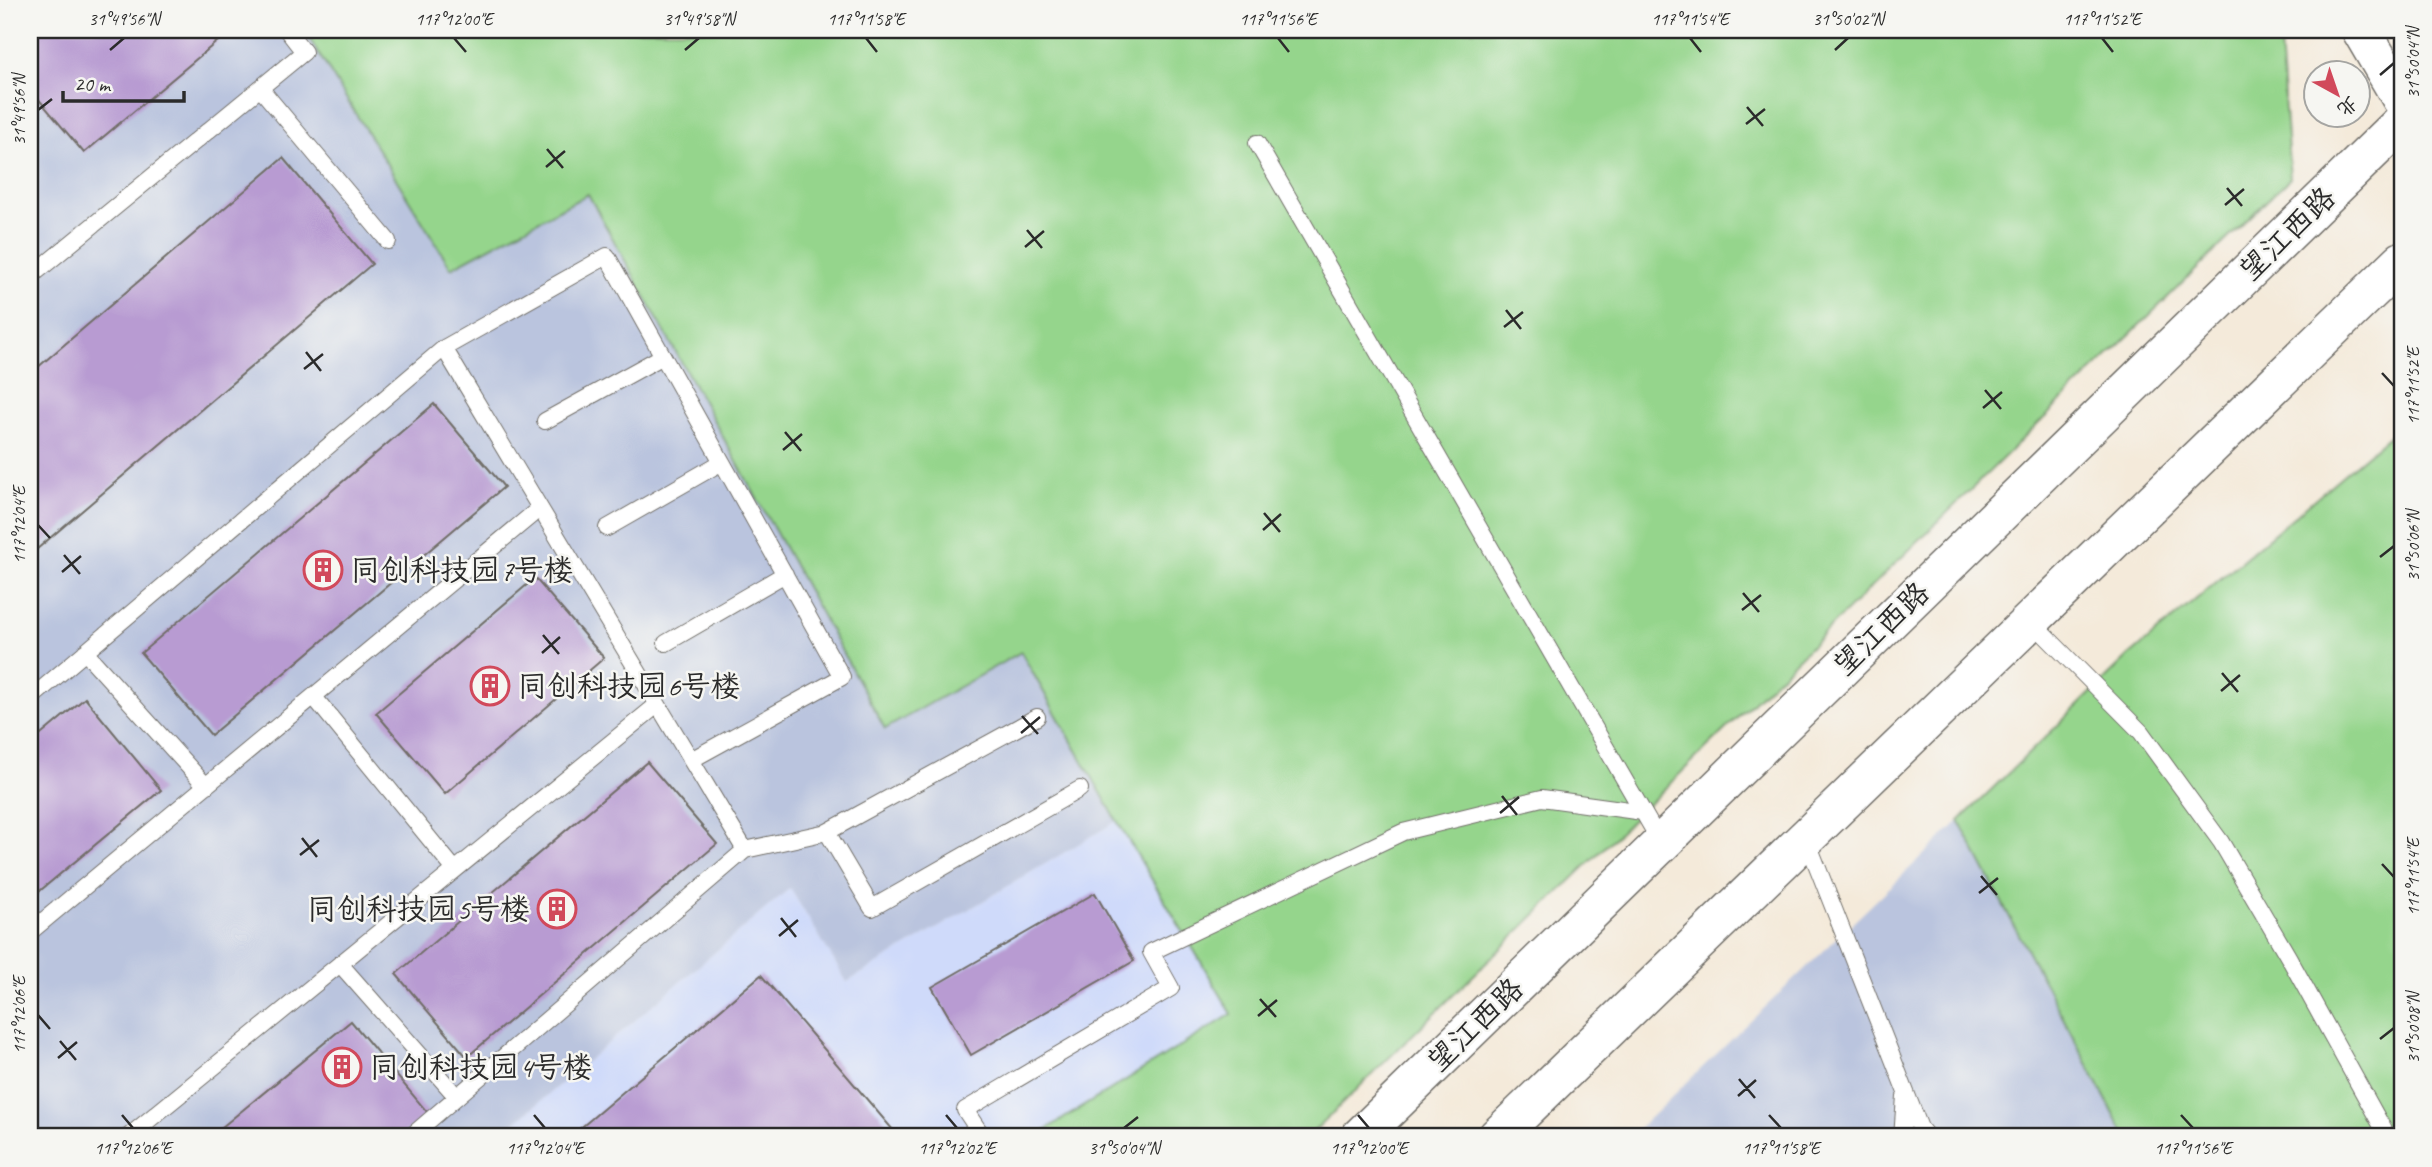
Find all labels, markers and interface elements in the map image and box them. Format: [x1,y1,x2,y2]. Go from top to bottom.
text: 31°49'56"N [89,8,163,30]
text: 117°12'00"E [415,8,495,30]
text: 31°49'58"N [664,8,738,30]
text: 117°11'58"E [827,8,907,30]
text: 117°11'56"E [1239,8,1319,30]
text: 117°11'54"E [1651,8,1731,30]
text: 31°50'02"N [1813,8,1887,30]
text: 117°11'52"E [2063,8,2143,30]
text: 31°50'04"N [2402,24,2424,98]
scale bar [63,60,184,104]
north arrow [2302,60,2372,130]
text: 31°49'56"N [8,71,30,145]
text: 20 m [74,71,112,97]
text: 北 [2332,91,2362,122]
street label: 望江西路 [2231,179,2343,289]
text: 117°11'52"E [2402,345,2424,425]
text: 117°12'04"E [8,484,30,564]
text: 31°50'06"N [2402,507,2424,581]
building icon: 同创科技园7号楼 [302,549,344,591]
place label: 同创科技园7号楼 [350,551,574,589]
street label: 望江西路 [1825,574,1937,684]
building icon: 同创科技园6号楼 [469,665,511,707]
place label: 同创科技园6号楼 [517,667,741,705]
text: 117°11'54"E [2402,836,2424,916]
building icon: 同创科技园5号楼 [536,888,578,930]
place label: 同创科技园5号楼 [307,890,530,928]
street label: 望江西路 [1419,970,1531,1080]
text: 117°12'06"E [8,974,30,1054]
text: 31°50'08"N [2402,989,2424,1063]
building icon: 同创科技园4号楼 [321,1046,363,1088]
place label: 同创科技园4号楼 [369,1048,593,1086]
text: 117°12'06"E [94,1137,174,1159]
text: 117°12'04"E [506,1137,586,1159]
text: 117°12'02"E [918,1137,998,1159]
text: 31°50'04"N [1089,1137,1163,1159]
text: 117°12'00"E [1330,1137,1410,1159]
text: 117°11'58"E [1742,1137,1822,1159]
text: 117°11'56"E [2154,1137,2234,1159]

